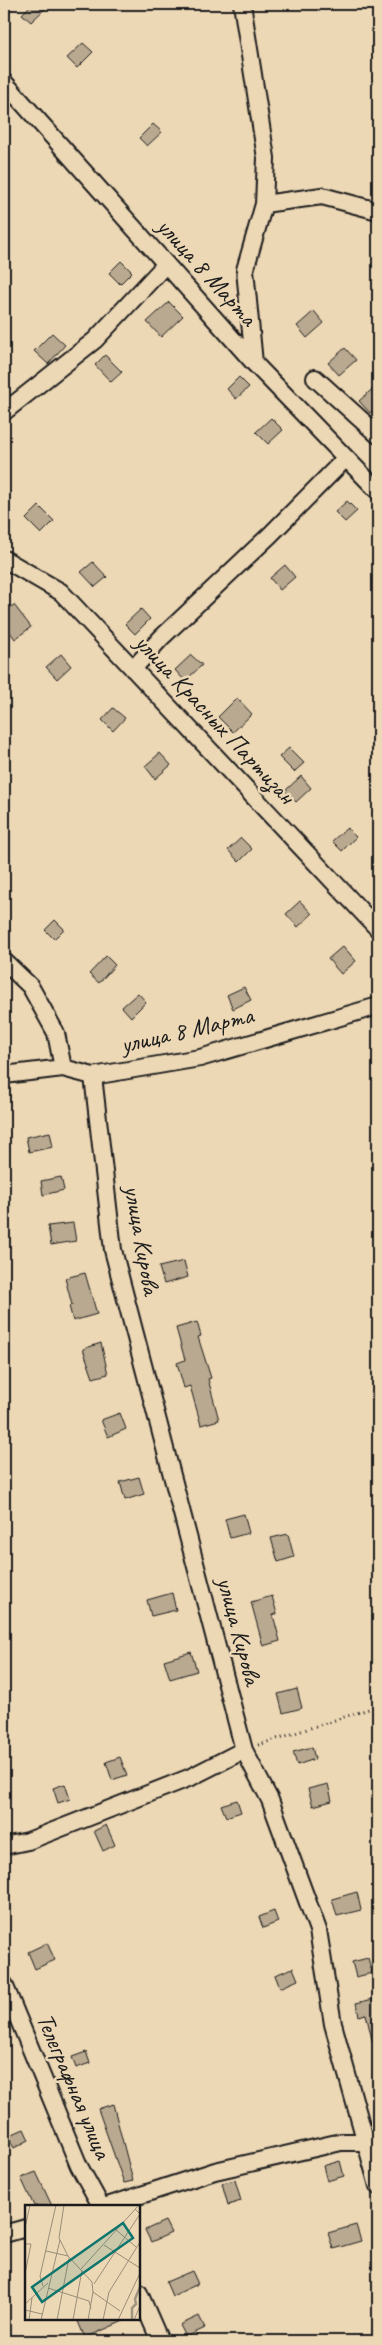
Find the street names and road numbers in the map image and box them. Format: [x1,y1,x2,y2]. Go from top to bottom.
street label: улица 8 Марта [149,210,265,334]
street label: улица Красных Партизан [126,626,304,813]
street label: улица 8 Марта [116,999,258,1061]
street label: улица Кирова [116,1181,168,1300]
street label: улица Кирова [209,1572,269,1691]
street label: Телеграфная улица [29,2008,120,2165]

